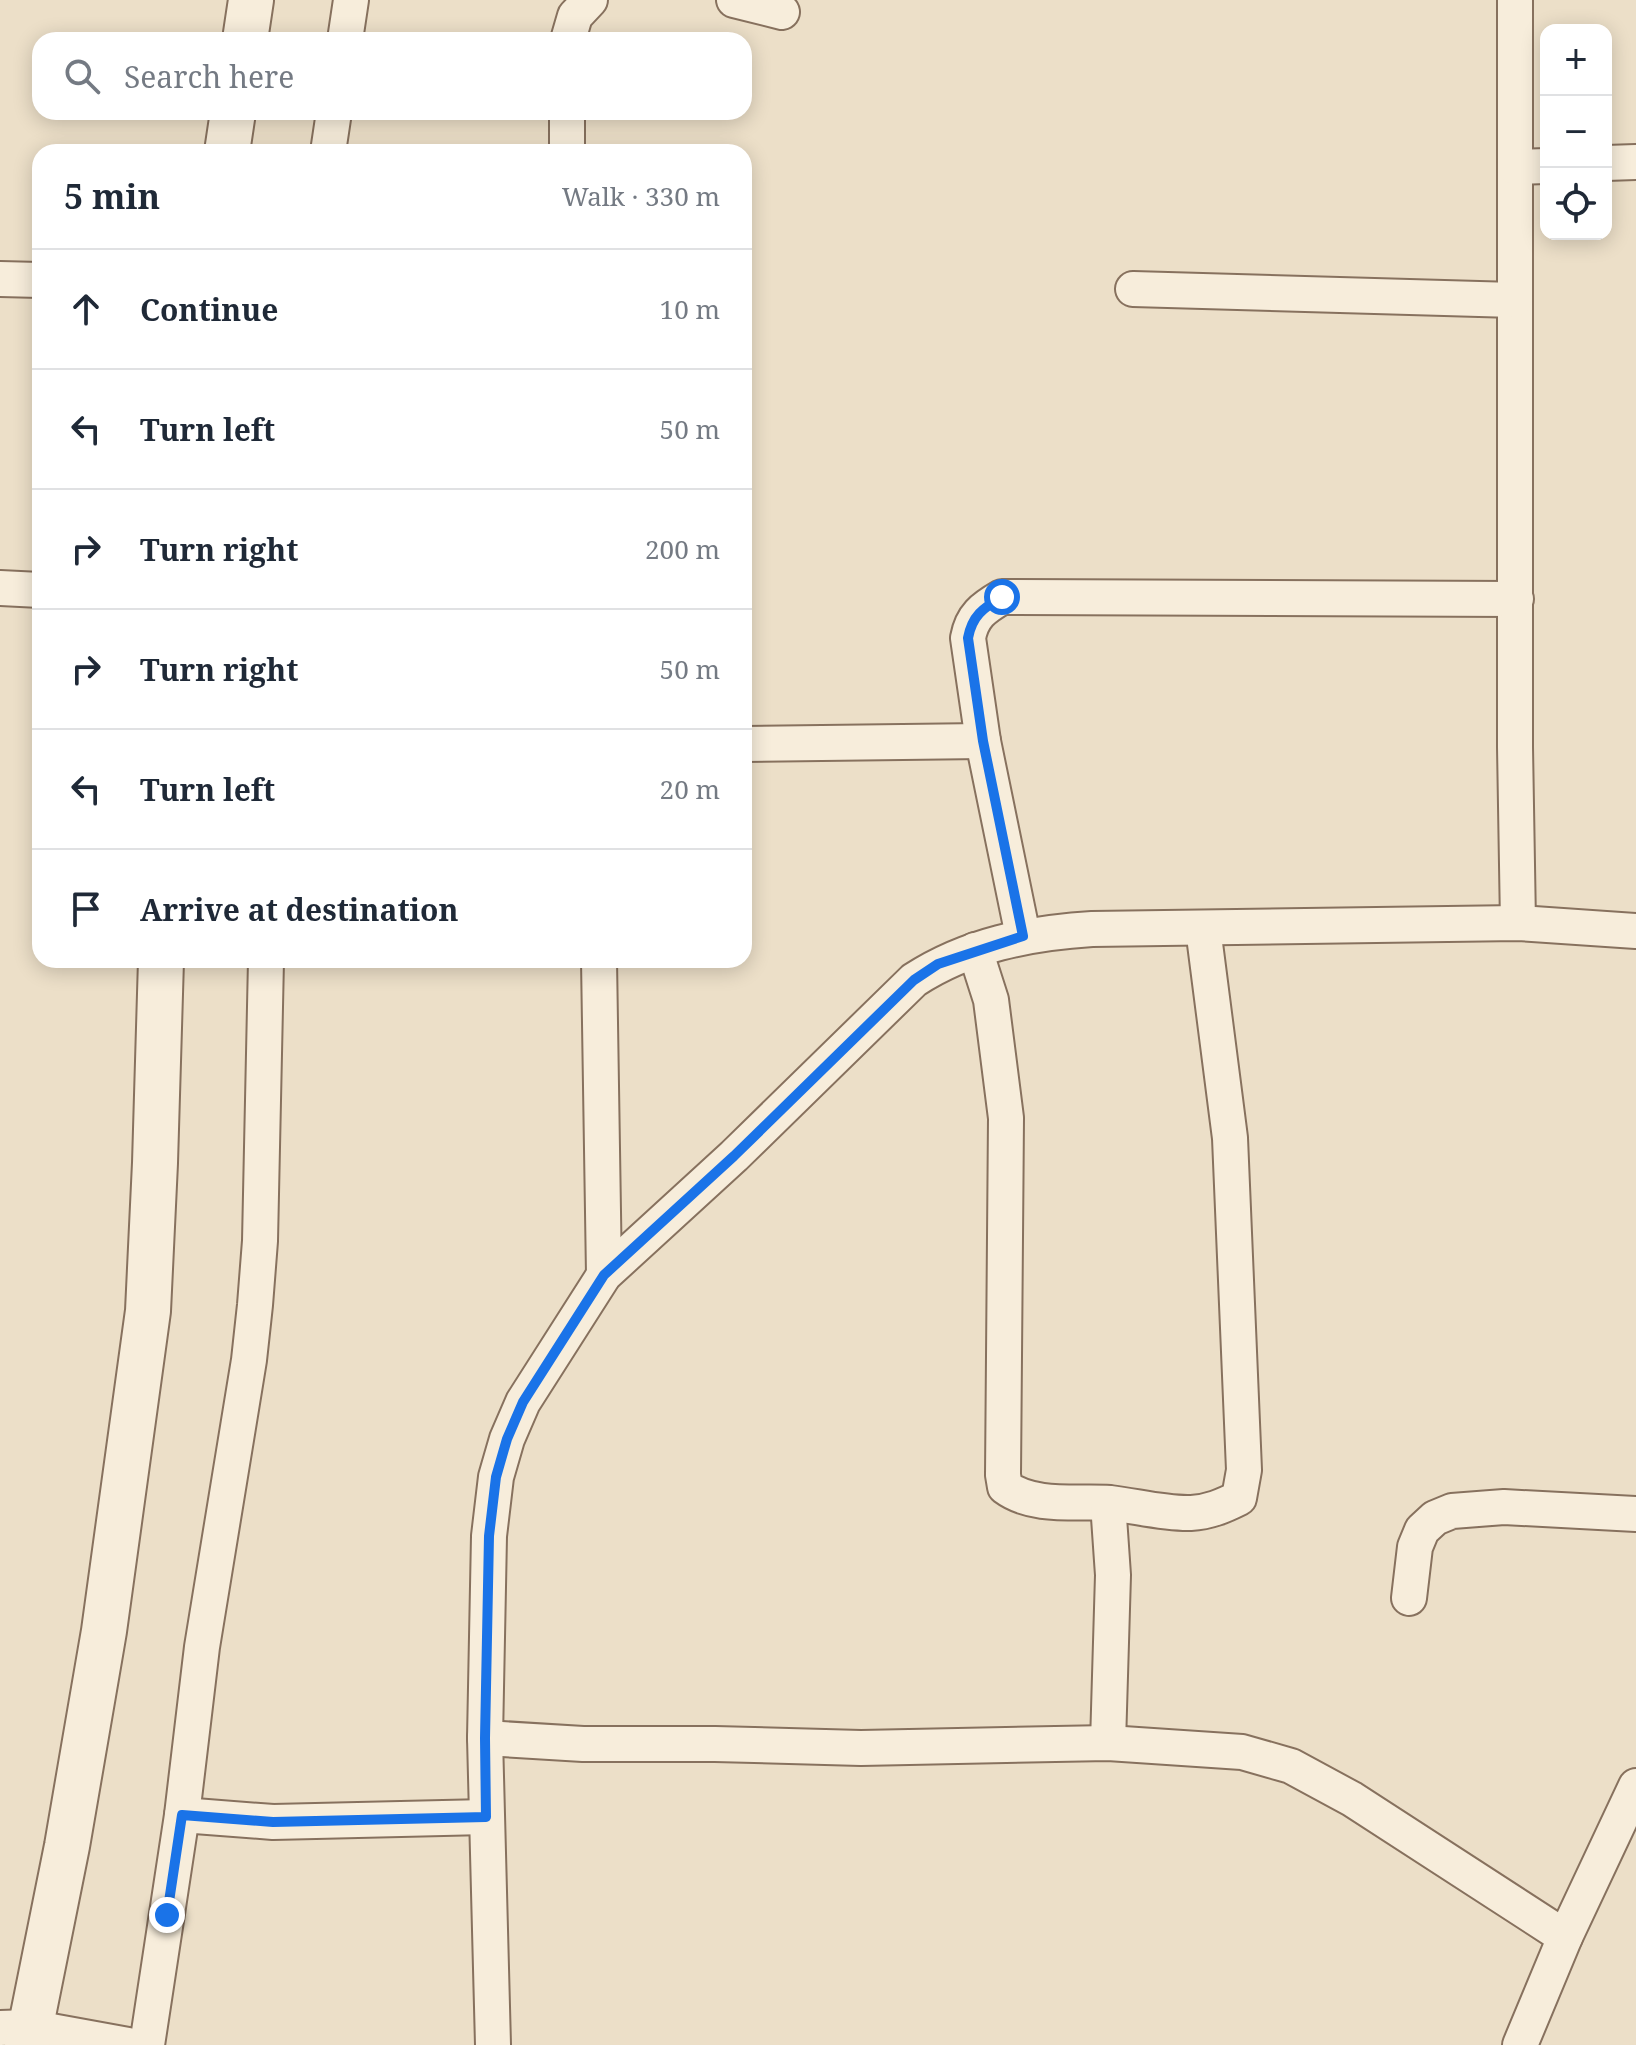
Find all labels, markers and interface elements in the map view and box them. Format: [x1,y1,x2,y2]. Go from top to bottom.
map controls [1540,24,1612,240]
button: + [1540,24,1612,96]
search box [32,32,752,120]
icon: search [60,54,104,98]
text: Search here [124,56,294,97]
button: − [1540,96,1612,168]
button: locate [1540,168,1612,240]
text: 5 min [64,173,160,219]
text: Walk · 330 m [562,178,720,214]
icon: ahead [64,287,108,331]
text: Continue [140,289,278,330]
text: 10 m [660,291,720,327]
icon: left [64,407,108,451]
text: Turn left [140,409,275,450]
text: 50 m [660,411,720,447]
icon: right [64,527,108,571]
text: Turn right [140,529,298,570]
text: 200 m [645,531,720,567]
route start [984,579,1020,615]
icon: right [64,647,108,691]
text: Turn right [140,649,298,690]
text: 50 m [660,651,720,687]
icon: left [64,767,108,811]
text: Turn left [140,769,275,810]
text: 20 m [660,771,720,807]
icon: arrive [64,887,108,931]
text: Arrive at destination [140,889,459,930]
route end [149,1897,185,1933]

